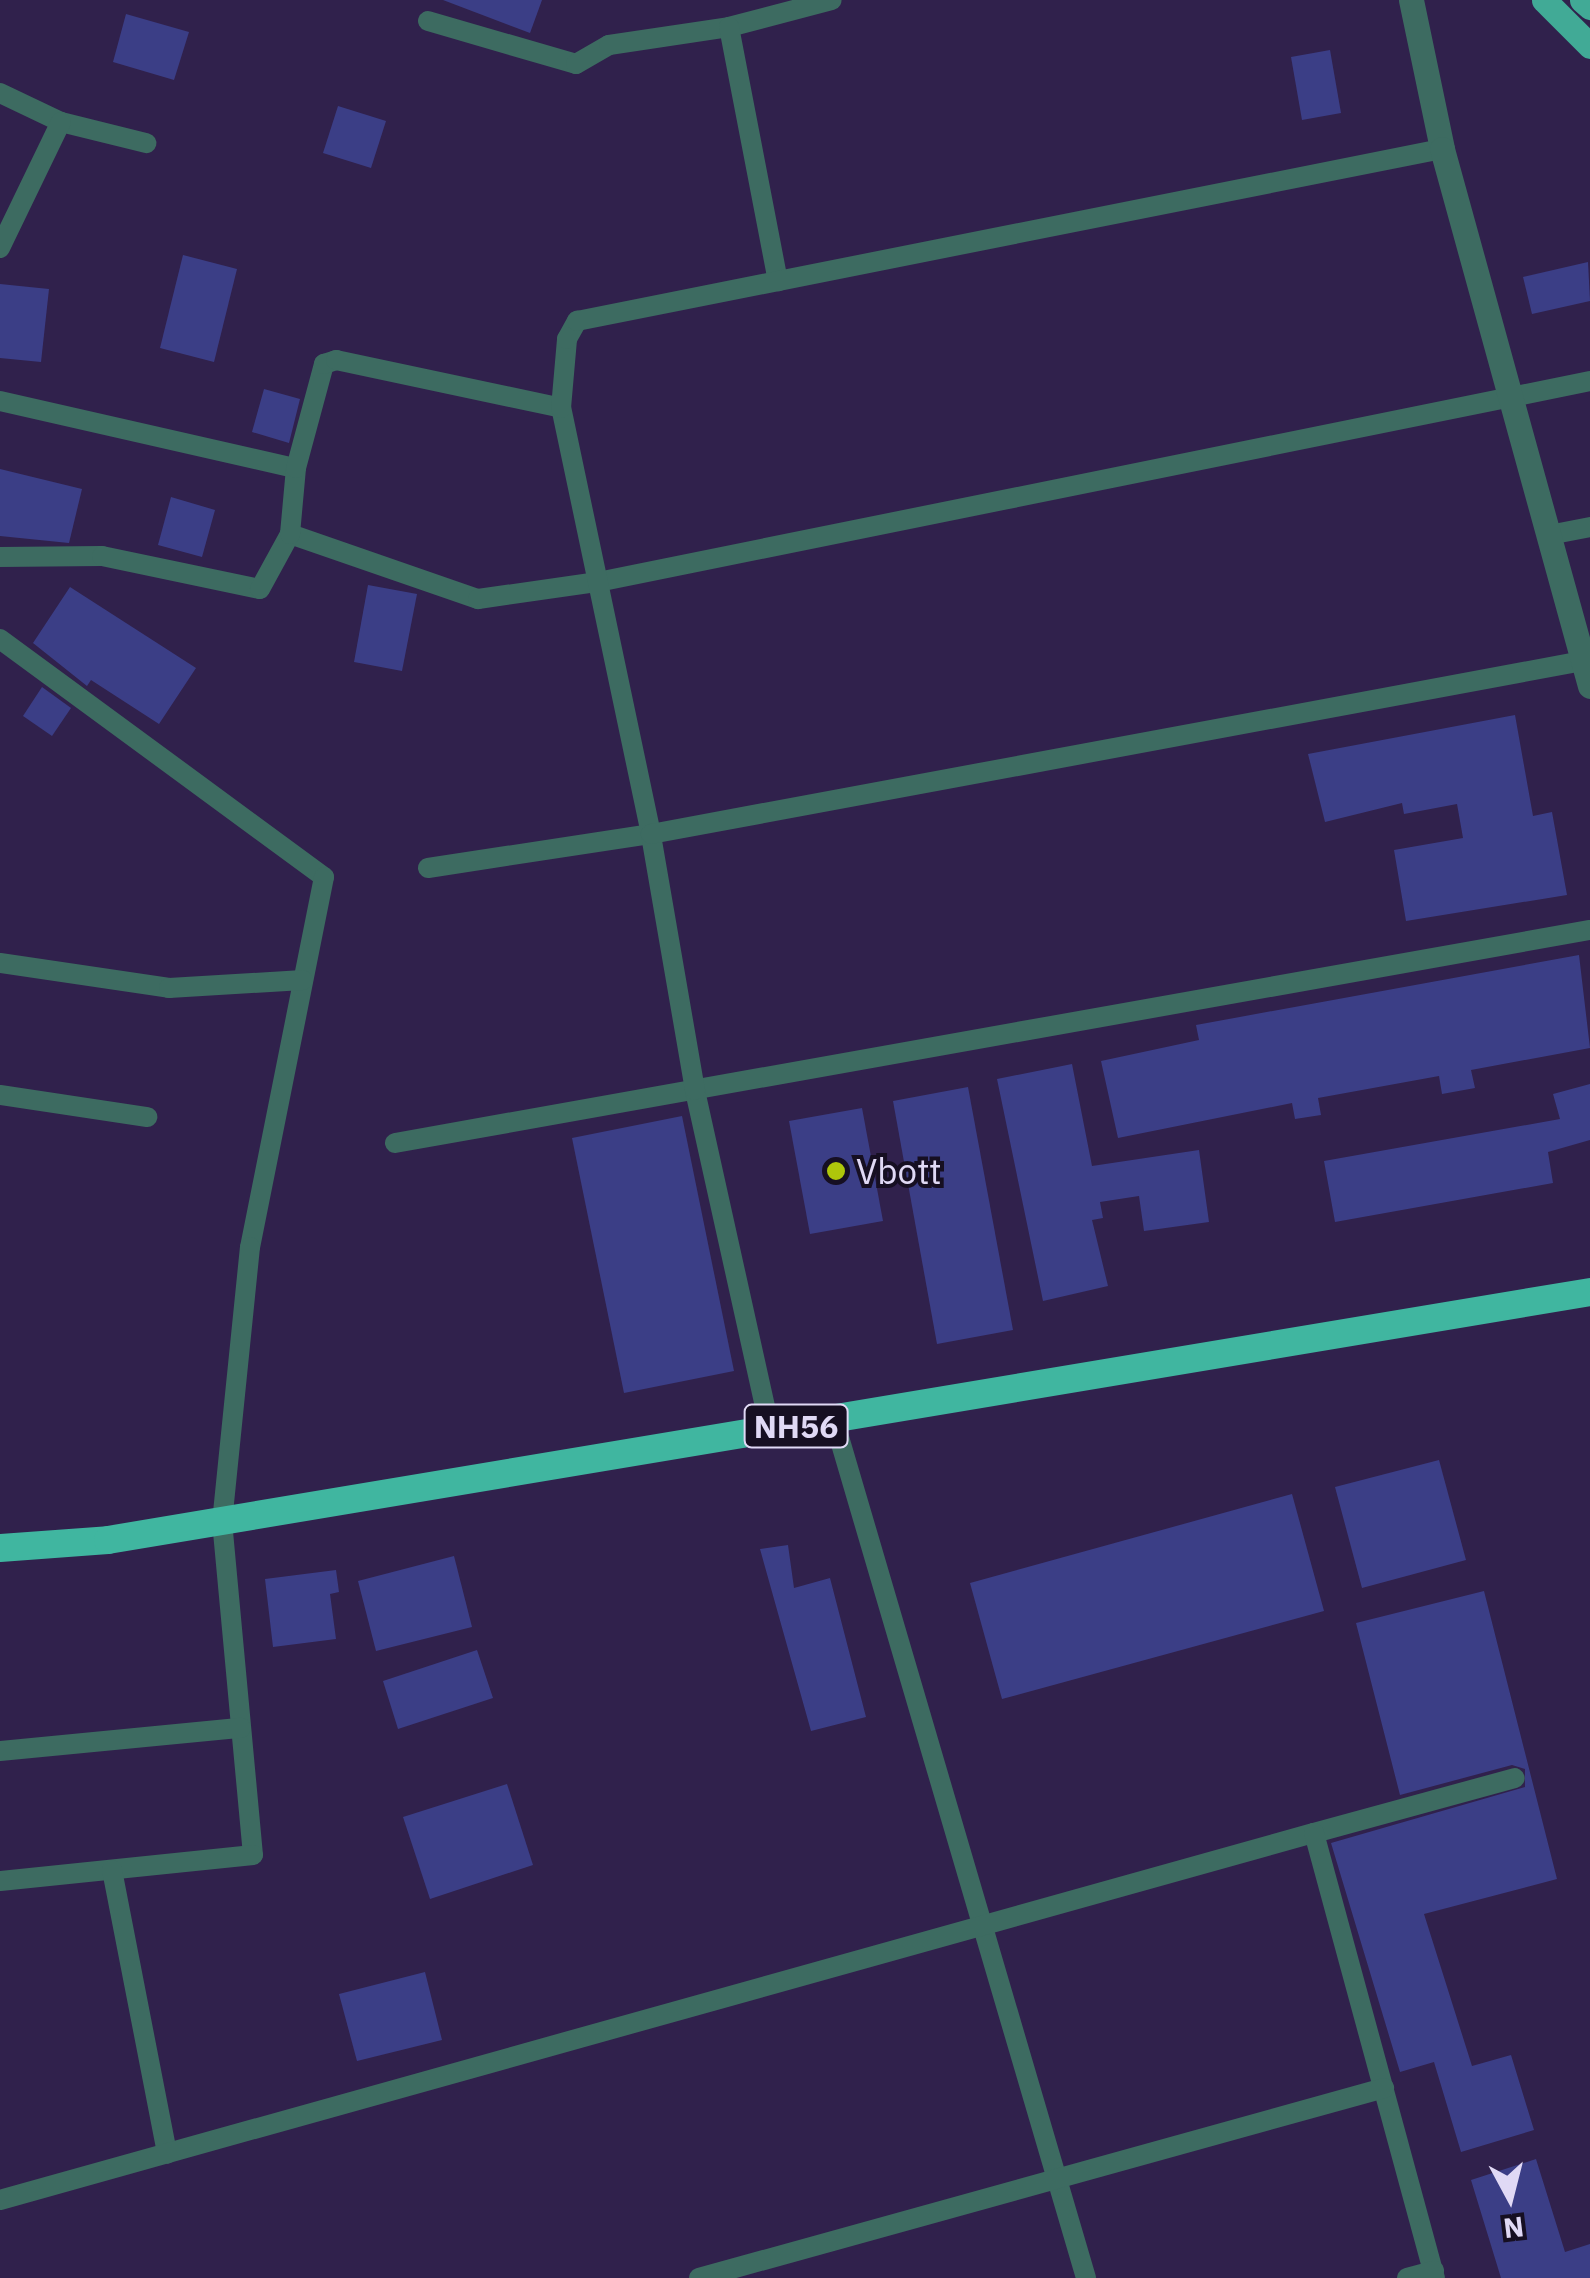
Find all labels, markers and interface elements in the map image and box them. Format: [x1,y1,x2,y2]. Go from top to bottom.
place label: Vbott [856,1150,941,1192]
marker: Vbott [825,1160,847,1182]
road number: NH56 [744,1399,848,1453]
north arrow [1460,2148,1560,2248]
text: N [1501,2209,1526,2248]

